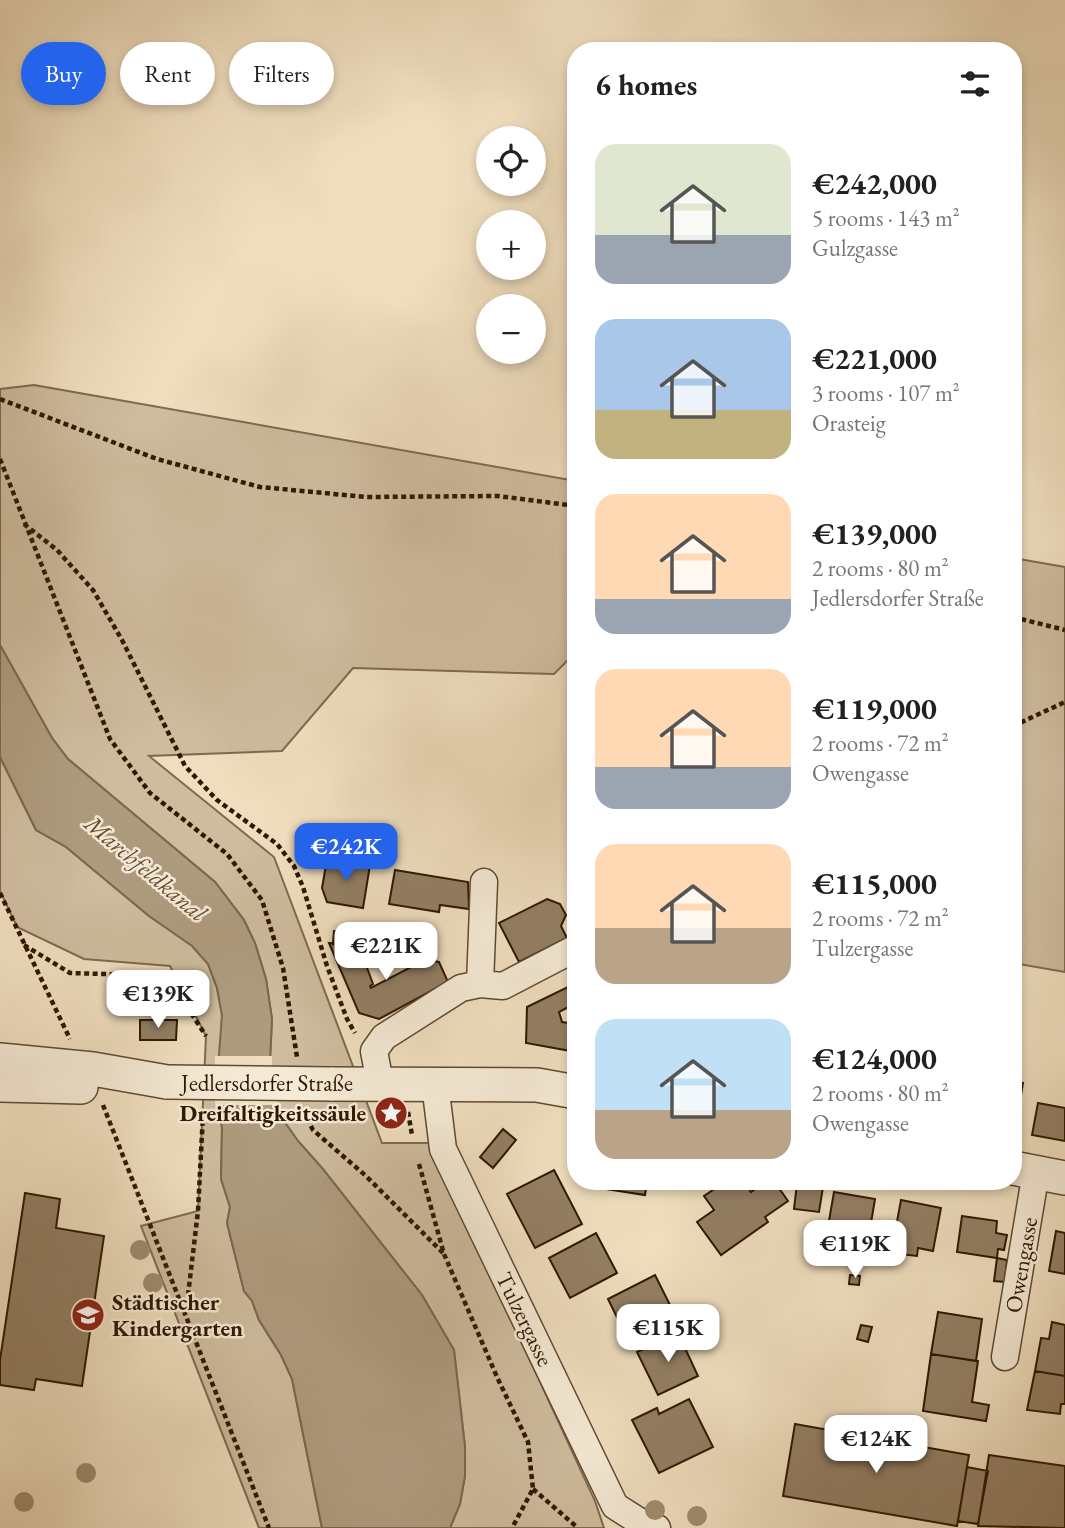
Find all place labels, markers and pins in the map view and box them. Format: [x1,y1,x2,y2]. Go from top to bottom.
pin: €242K [297,824,395,883]
pin: €221K [337,922,435,982]
pin: €139K [109,970,207,1030]
place icon: Dreifaltigkeitssäule [372,1094,410,1132]
place label: Dreifaltigkeitssäule [180,1098,366,1128]
pin: €119K [806,1220,904,1280]
place label: Städtischer Kindergarten [112,1287,243,1343]
school or university icon: Städtischer Kindergarten [69,1296,107,1334]
pin: €115K [619,1304,717,1364]
pin: €124K [827,1416,925,1475]

